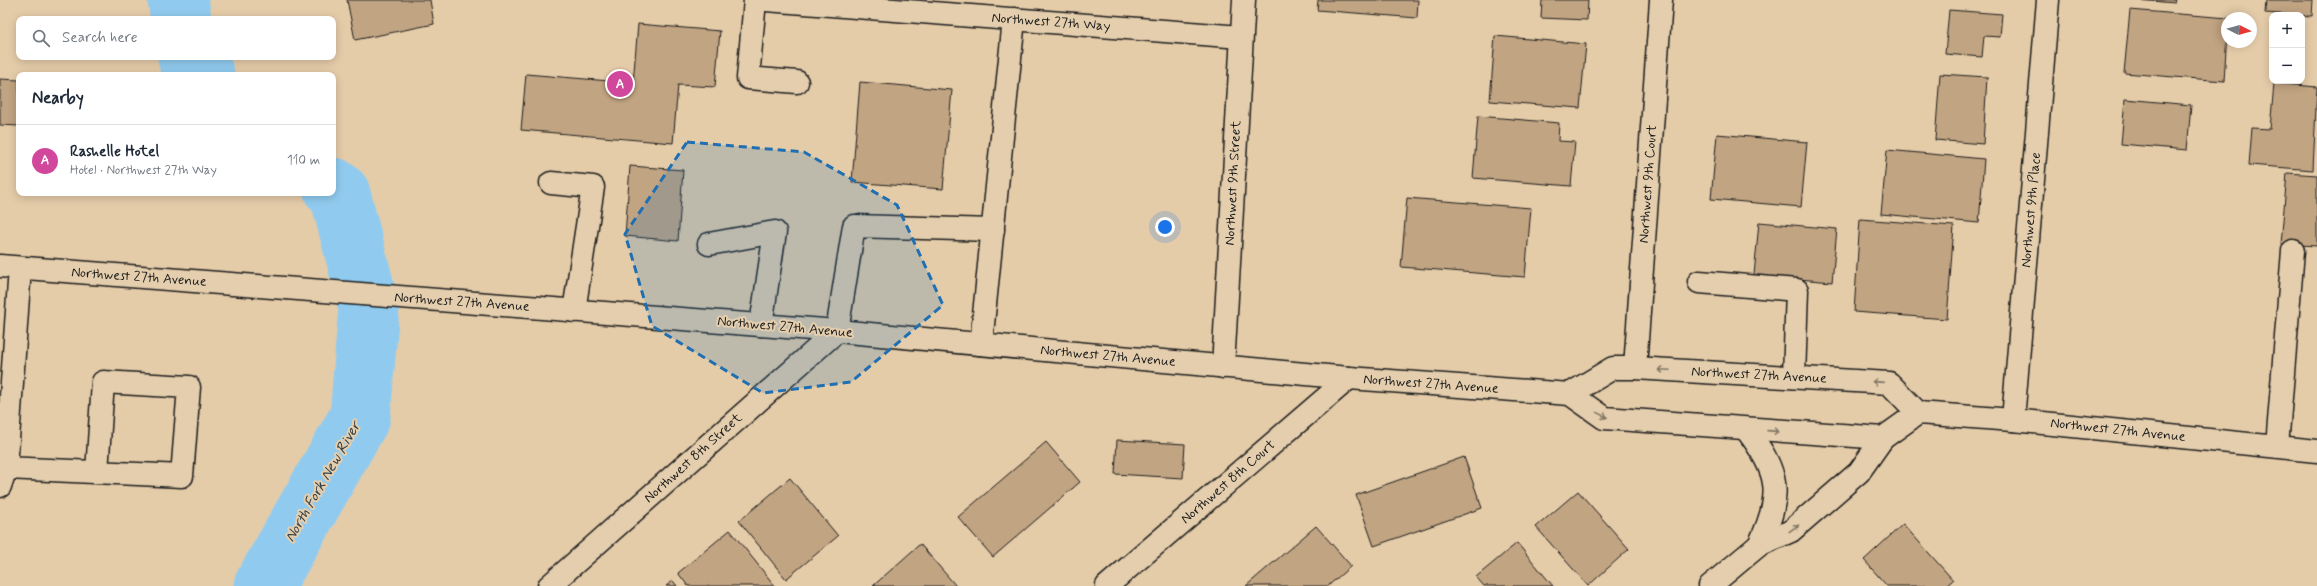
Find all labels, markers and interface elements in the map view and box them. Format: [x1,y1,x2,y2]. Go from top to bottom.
street label: Northwest 27th Way [991,9,1111,35]
north arrow [2221,12,2257,48]
map controls [2269,12,2305,84]
button: + [2269,12,2305,48]
search box [16,16,336,60]
icon: search [30,27,52,49]
text: Search here [62,28,138,48]
button: − [2269,48,2305,84]
pin: A [607,69,633,99]
text: Nearby [32,87,84,109]
street label: Northwest 9th Street [1221,119,1245,246]
street label: Northwest 9th Court [1635,124,1661,244]
text: Rashelle Hotel [70,142,159,162]
text: A [41,152,49,169]
text: 110 m [287,152,320,169]
street label: Northwest 9th Place [2017,152,2045,268]
text: Hotel · Northwest 27th Way [70,162,217,179]
your location [1155,217,1175,237]
street label: Northwest 27th Avenue [71,263,207,291]
street label: Northwest 27th Avenue [394,288,530,316]
street label: Northwest 27th Avenue [717,312,854,342]
street label: Northwest 27th Avenue [1040,341,1177,371]
street label: Northwest 27th Avenue [1691,362,1827,388]
one-way arrow [1658,366,1671,374]
street label: Northwest 27th Avenue [1363,370,1499,398]
one-way arrow [1872,379,1885,386]
street label: Northwest 8th Street [640,409,746,507]
one-way arrow [1596,412,1608,419]
street label: Northwest 27th Avenue [2050,414,2187,446]
water label: North Fork New River [280,417,366,546]
one-way arrow [1766,427,1779,434]
street label: Northwest 8th Court [1177,436,1279,528]
one-way arrow [1788,524,1799,532]

